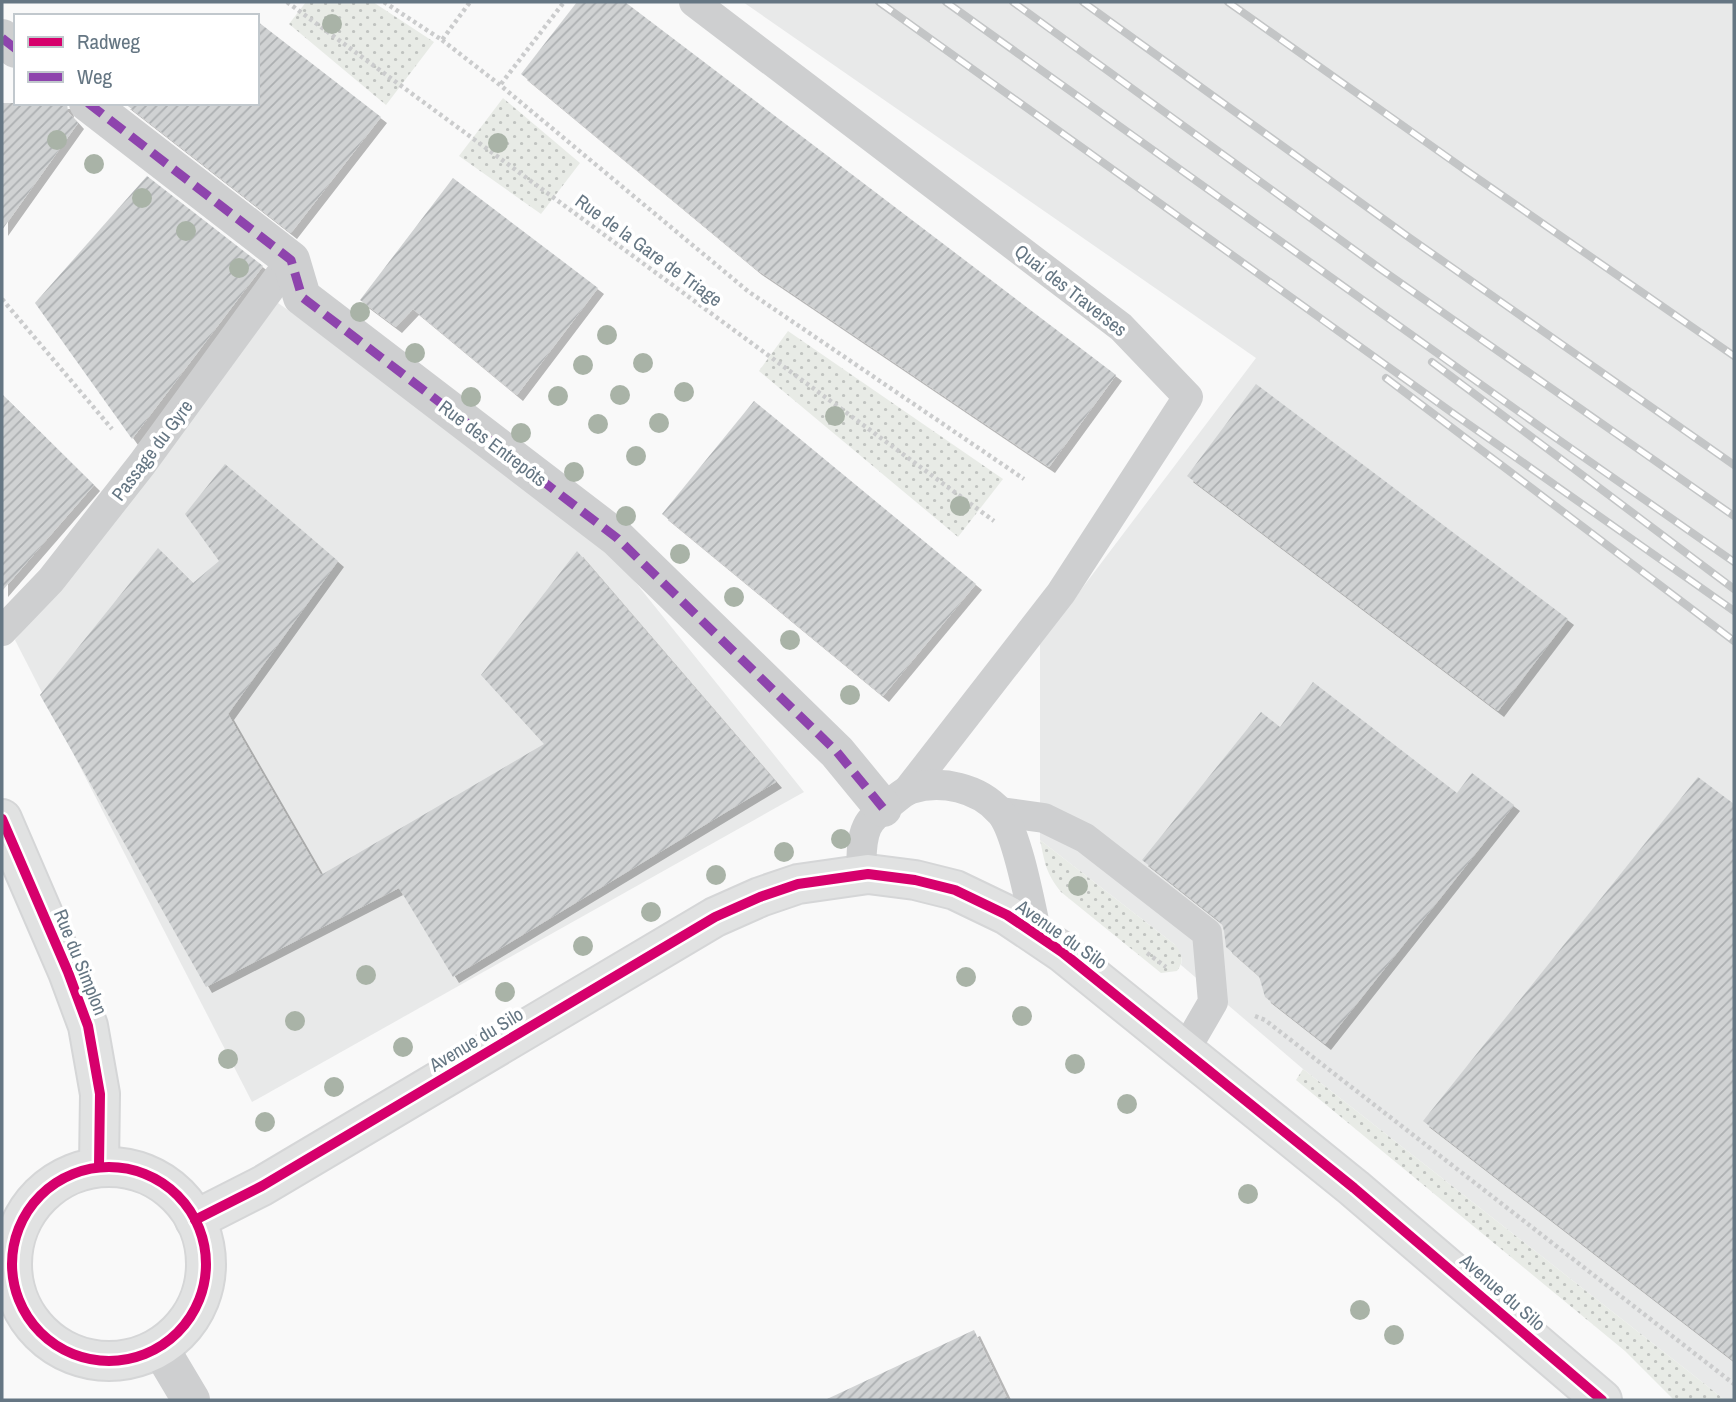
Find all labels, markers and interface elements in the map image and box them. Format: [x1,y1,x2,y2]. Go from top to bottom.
legend [14,14,259,105]
text: Radweg [77,27,141,56]
text: Weg [77,62,113,91]
street label: Rue de la Gare de Triage [570,188,728,312]
street label: Quai des Traverses [1009,238,1133,342]
street label: Passage du Gyre [105,394,199,506]
street label: Rue des Entrepôts [434,394,553,492]
street label: Avenue du Silo [1011,893,1113,975]
street label: Rue du Simplon [48,905,114,1019]
street label: Avenue du Silo [423,1001,528,1078]
street label: Avenue du Silo [1454,1247,1551,1336]

